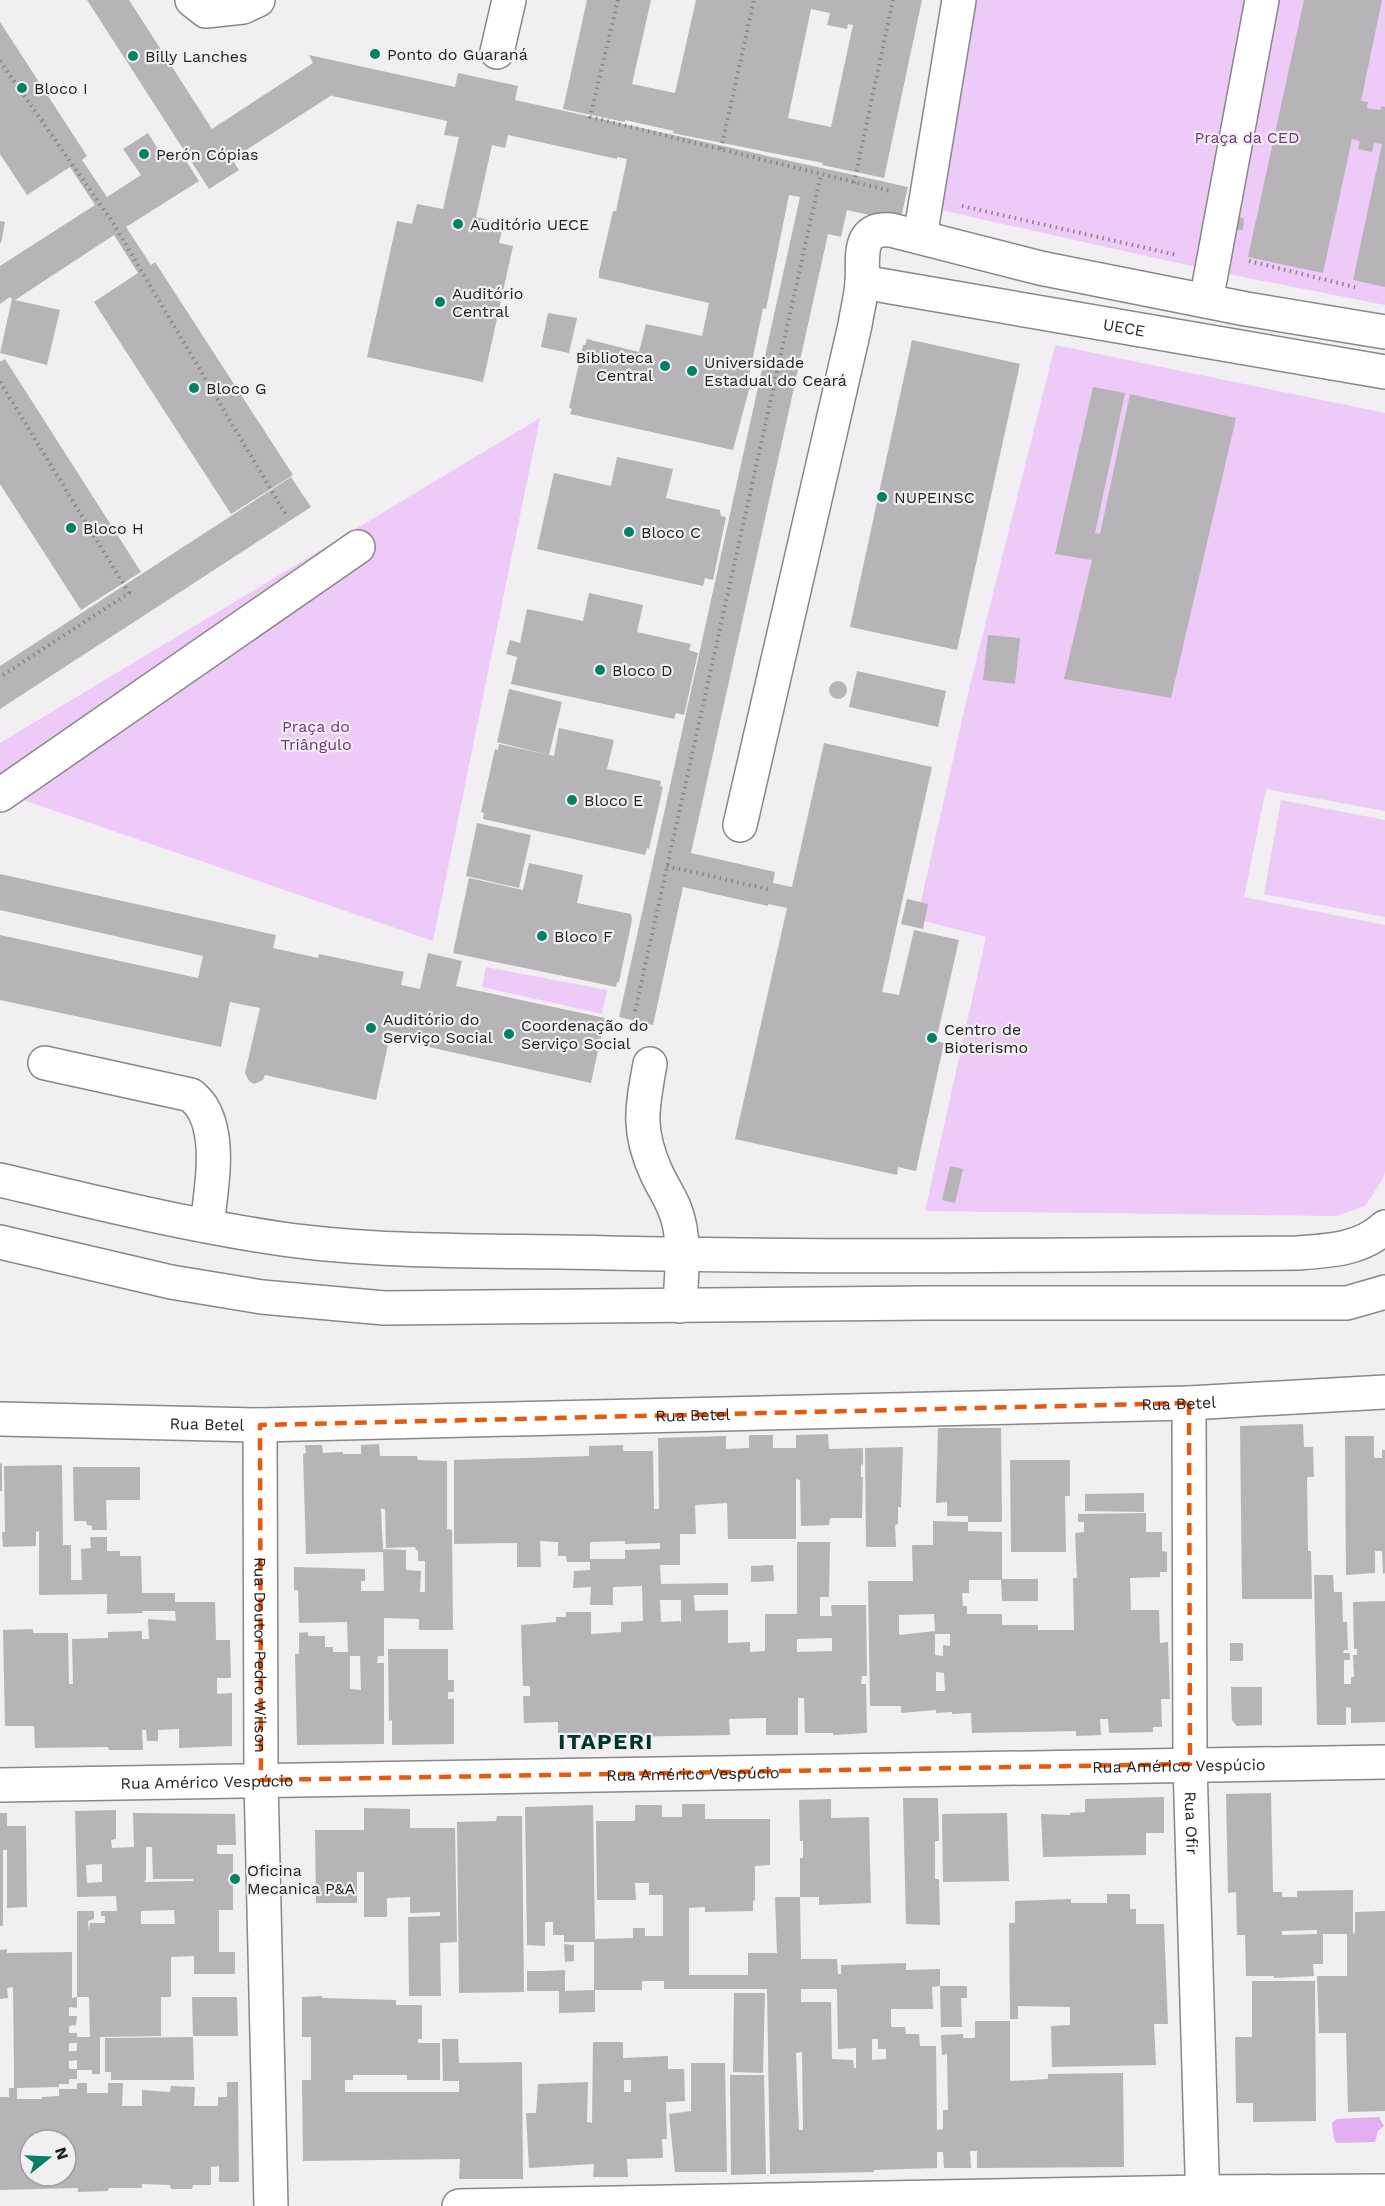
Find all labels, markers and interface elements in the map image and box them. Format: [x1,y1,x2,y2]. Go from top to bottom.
place label: Ponto do Guaraná [387,45,528,64]
place label: Billy Lanches [145,47,247,66]
marker: Ponto do Guaraná [368,47,382,61]
marker: Billy Lanches [126,49,140,63]
place label: Bloco I [34,79,88,98]
marker: Bloco I [15,81,29,95]
park label: Praça da CED [1194,128,1300,147]
place label: Perón Cópias [156,145,258,164]
marker: Perón Cópias [137,147,151,161]
place label: Auditório UECE [470,215,589,234]
marker: Auditório UECE [451,217,465,231]
place label: Auditório Central [452,284,523,321]
marker: Auditório Central [433,295,447,309]
street label: UECE [1102,314,1147,340]
place label: Biblioteca Central [576,348,653,385]
place label: Universidade Estadual do Ceará [704,353,847,390]
marker: Biblioteca Central [658,359,672,373]
marker: Universidade Estadual do Ceará [685,364,699,378]
place label: Bloco G [206,379,267,398]
marker: Bloco G [187,381,201,395]
place label: NUPEINSC [894,488,975,507]
marker: NUPEINSC [875,490,889,504]
place label: Bloco H [83,519,144,538]
marker: Bloco H [64,521,78,535]
place label: Bloco C [641,523,701,542]
marker: Bloco C [622,525,636,539]
place label: Bloco D [612,661,673,680]
marker: Bloco D [593,663,607,677]
park label: Praça do Triângulo [280,717,352,754]
place label: Bloco E [584,791,643,810]
marker: Bloco E [565,793,579,807]
place label: Bloco F [554,927,613,946]
marker: Bloco F [535,929,549,943]
place label: Auditório do Serviço Social [383,1010,493,1047]
place label: Coordenação do Serviço Social [521,1016,648,1053]
place label: Centro de Bioterismo [944,1020,1028,1057]
marker: Auditório do Serviço Social [364,1021,378,1035]
marker: Coordenação do Serviço Social [502,1027,516,1041]
marker: Centro de Bioterismo [925,1031,939,1045]
street label: Rua Betel [1141,1392,1217,1414]
street label: Rua Betel [655,1404,731,1425]
street label: Rua Betel [169,1413,245,1434]
street label: Rua Doutor Pedro Wilson [251,1557,270,1753]
district label: ITAPERI [558,1729,654,1754]
street label: Rua Américo Vespúcio [1092,1754,1266,1776]
street label: Rua Américo Vespúcio [606,1763,780,1784]
street label: Rua Américo Vespúcio [120,1771,294,1793]
street label: Rua Ofir [1181,1791,1202,1855]
place label: Oficina Mecanica P&A [247,1861,355,1898]
marker: Oficina Mecanica P&A [228,1872,242,1886]
north arrow [18,2128,78,2188]
text: N [51,2145,73,2162]

